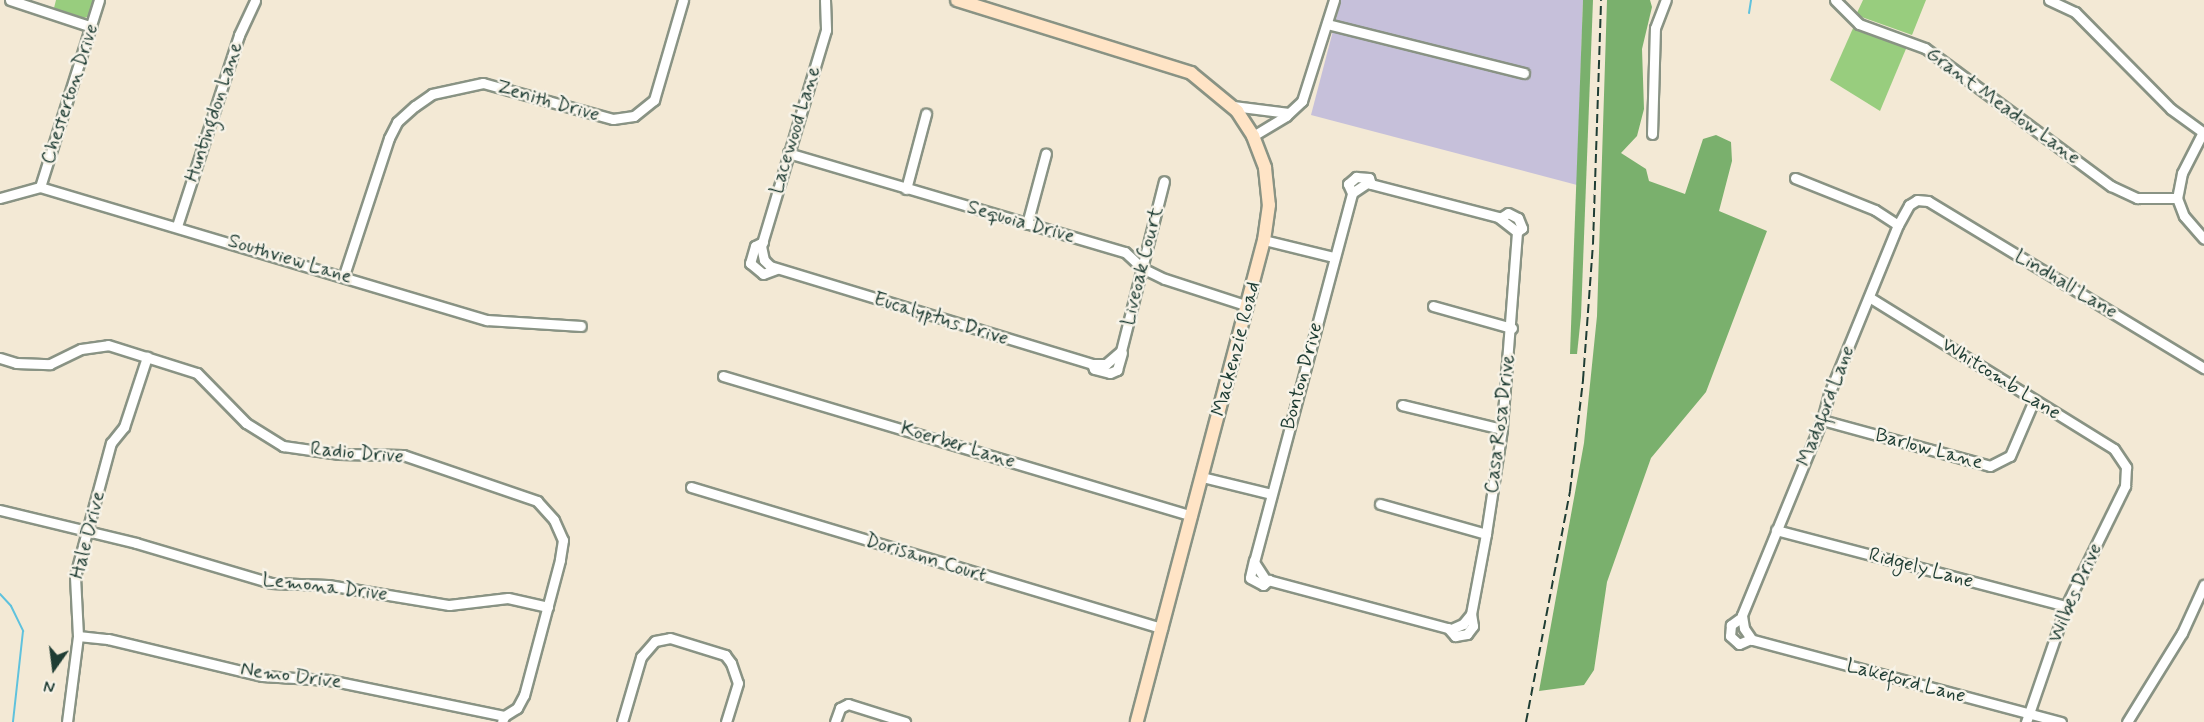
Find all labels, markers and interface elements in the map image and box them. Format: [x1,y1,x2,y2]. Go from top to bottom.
street label: Chesterton Drive [36,21,104,167]
street label: Huntingdon Lane [180,40,248,184]
street label: Grant Meadow Lane [1922,43,2084,169]
street label: Lacewood Lane [765,64,825,196]
street label: Zenith Drive [494,75,602,127]
street label: Sequoia Drive [965,195,1077,249]
street label: Liveoak Court [1116,206,1168,326]
street label: Southview Lane [225,229,355,289]
street label: Lindhall Lane [2010,244,2122,324]
street label: Mackenzie Road [1207,280,1265,418]
street label: Eucalyptus Drive [871,287,1011,351]
street label: Bonton Drive [1276,321,1328,431]
street label: Whitcomb Lane [1937,333,2065,425]
street label: Madaford Lane [1792,342,1860,470]
street label: Casa Rosa Drive [1480,355,1520,493]
street label: Koerber Lane [899,417,1017,473]
street label: Barlow Lane [1875,424,1983,474]
street label: Radio Drive [309,437,405,469]
street label: Hale Drive [66,490,110,580]
street label: Dorisann Court [860,528,992,588]
street label: Wilbes Drive [2043,540,2107,646]
street label: Ridgely Lane [1865,542,1977,594]
street label: Lemona Drive [261,567,389,607]
north arrow [24,638,84,698]
street label: Lakeford Lane [1843,653,1969,709]
street label: Nemo Drive [240,658,342,694]
text: N [42,674,57,697]

